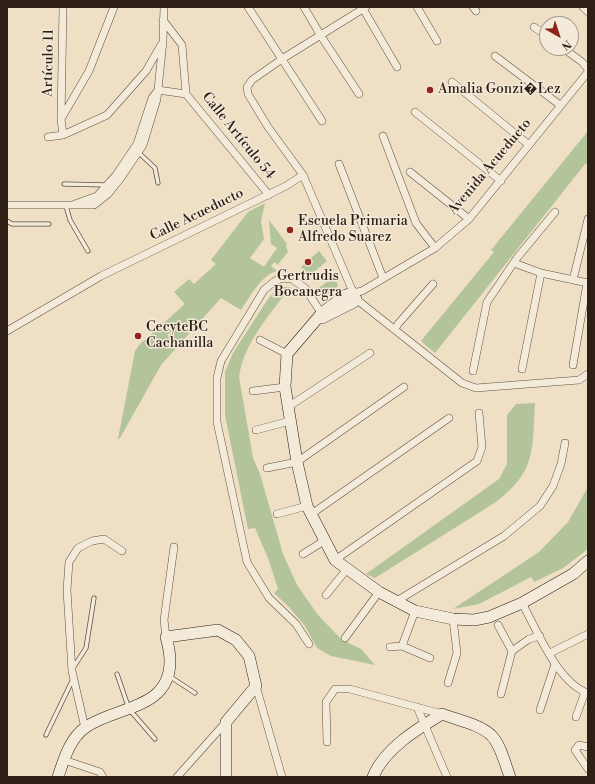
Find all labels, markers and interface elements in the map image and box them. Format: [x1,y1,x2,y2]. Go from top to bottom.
north arrow [539,16,579,56]
street label: Artículo 11 [40,29,58,97]
text: N [558,36,574,53]
place label: Amalia Gonzi�Lez [438,82,561,98]
marker: Amalia Gonzi�Lez [425,85,435,95]
street label: Calle Artículo 54 [198,89,278,183]
street label: Avenida Acueducto [445,115,535,219]
street label: Calle Acueducto [148,185,246,245]
place label: Escuela Primaria Alfredo Suarez [298,214,408,246]
marker: Escuela Primaria Alfredo Suarez [285,225,295,235]
marker: Gertrudis Bocanegra [303,257,313,267]
place label: Gertrudis Bocanegra [274,269,342,302]
place label: CecyteBC Cachanilla [146,320,213,352]
marker: CecyteBC Cachanilla [133,331,143,341]

